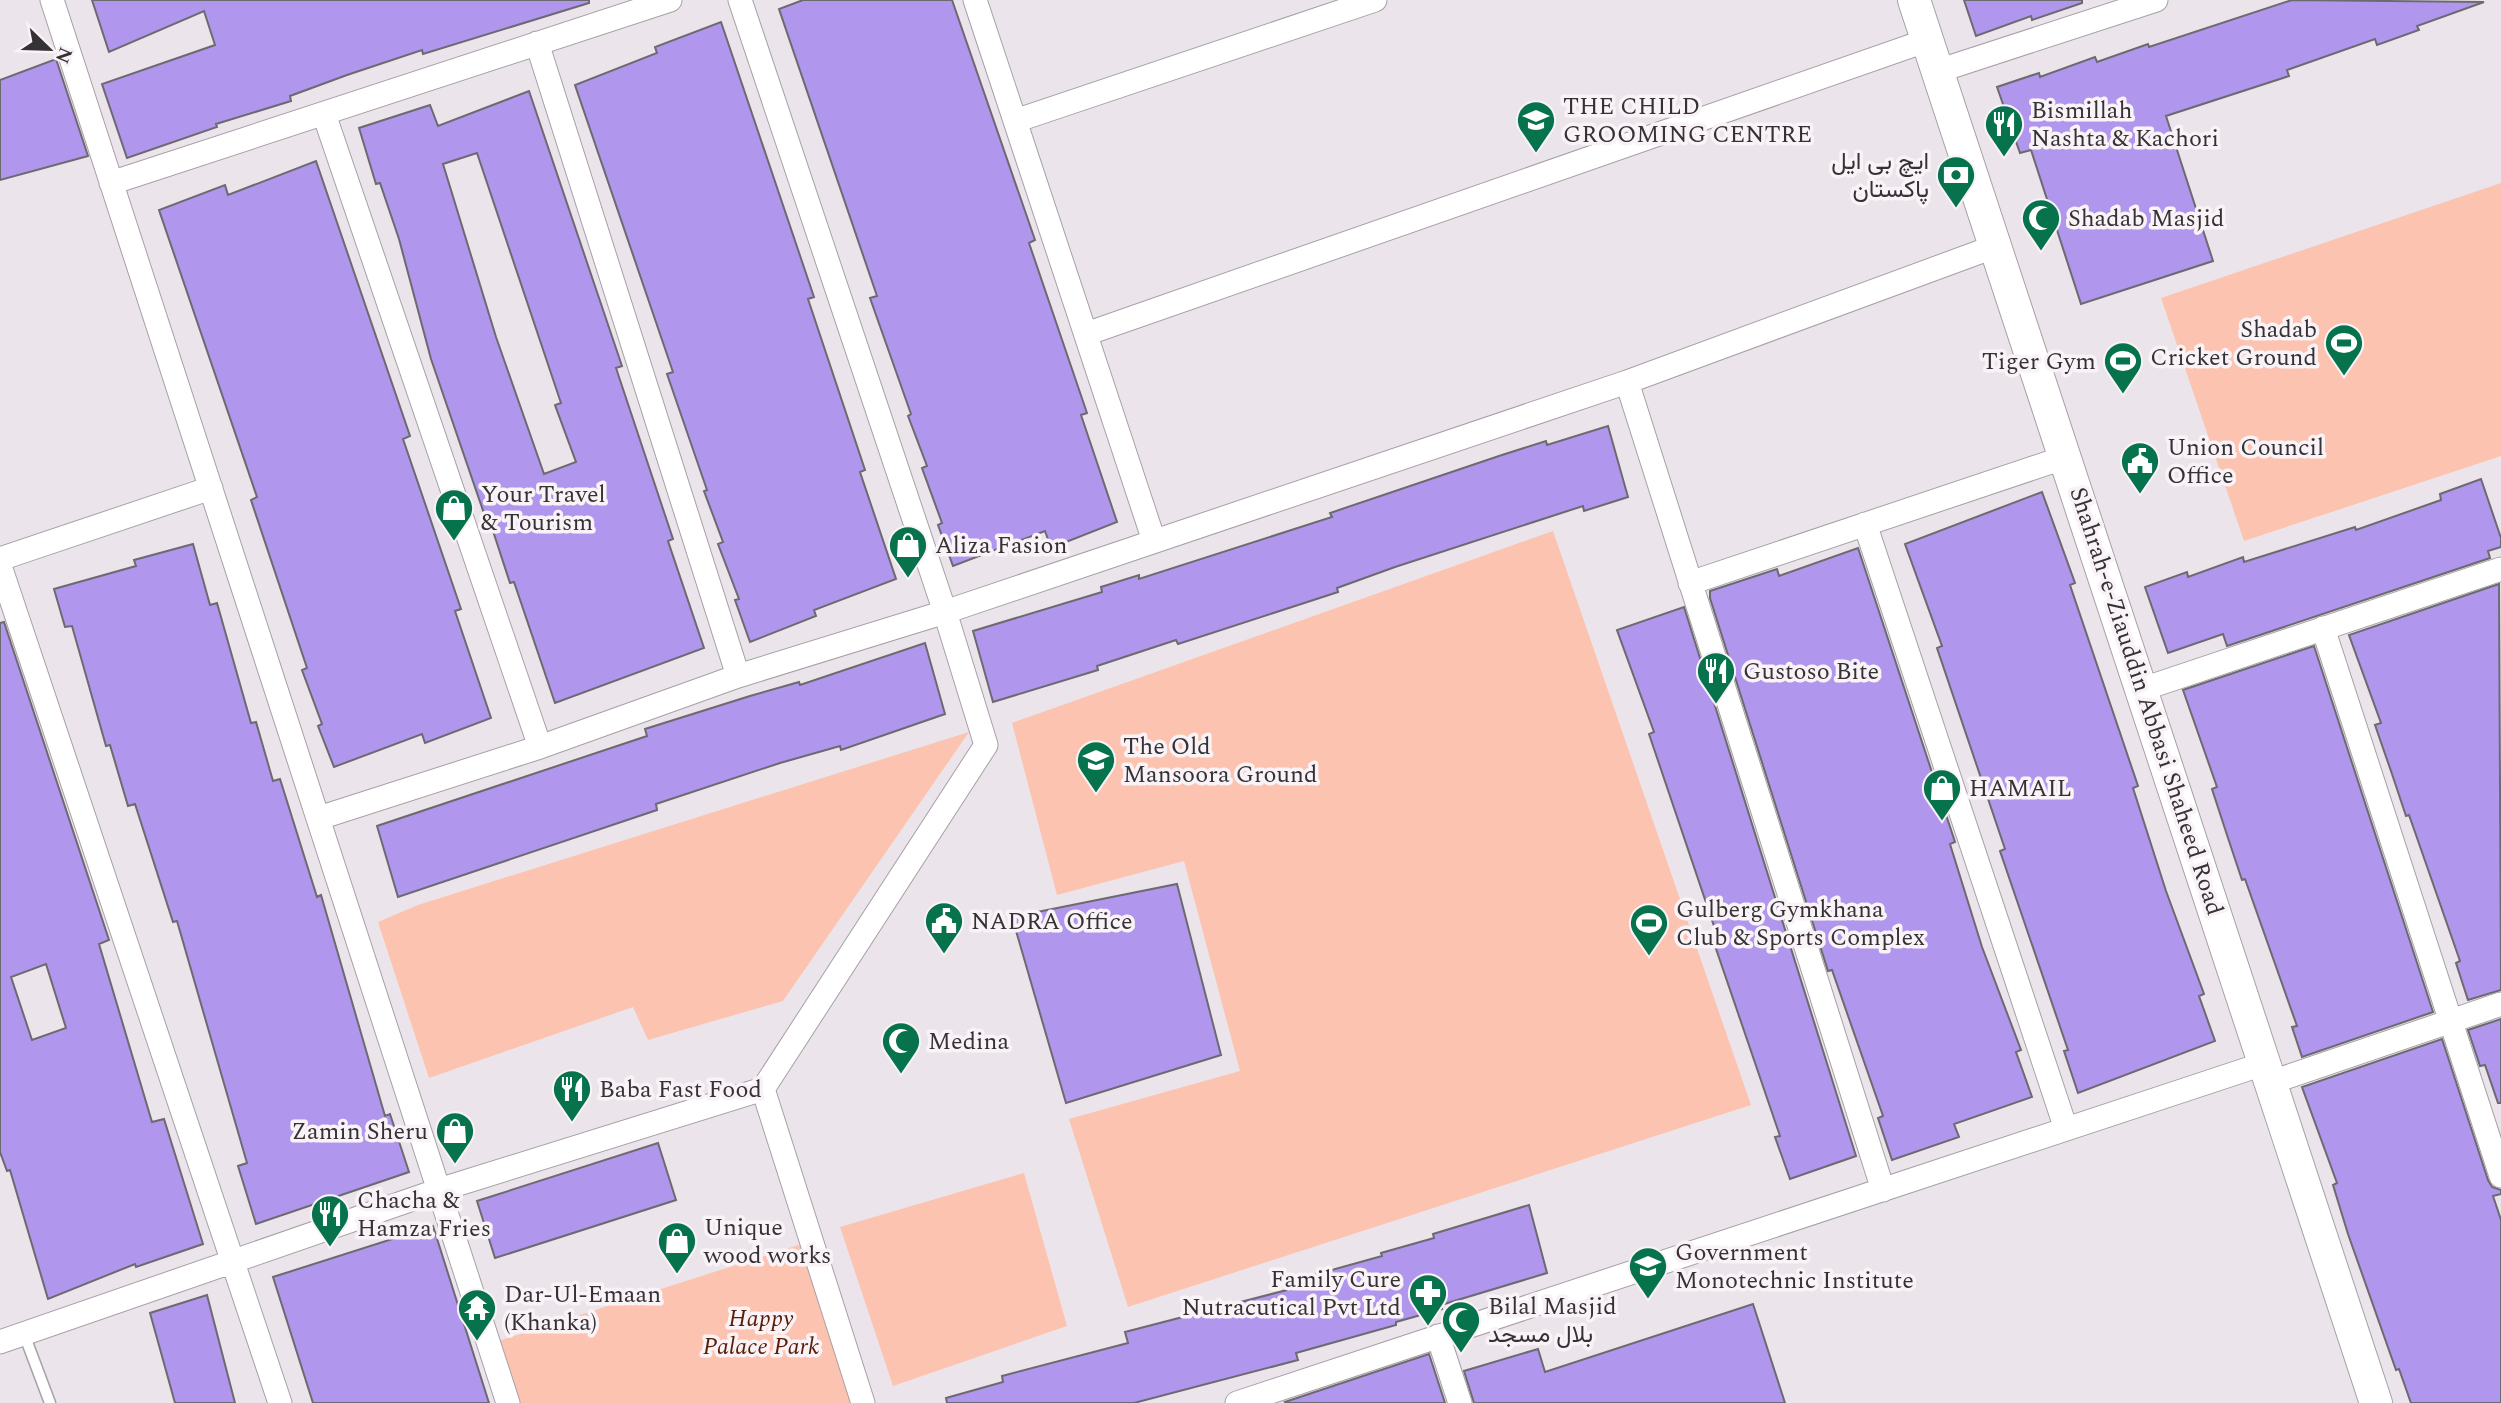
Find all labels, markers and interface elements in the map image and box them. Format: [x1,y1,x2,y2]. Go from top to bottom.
north arrow [14,14,84,84]
text: N [47,42,80,68]
place label: THE CHILD GROOMING CENTRE [1563,89,1812,153]
place label: Bismillah Nashta & Kachori [2031,93,2219,157]
school or university icon: THE CHILD GROOMING CENTRE [1515,99,1557,154]
restaurant icon: Bismillah Nashta & Kachori [1983,103,2025,158]
place label: ایچ بی ایل پاکستان [1831,144,1929,208]
bank icon: ایچ بی ایل پاکستان [1935,154,1977,209]
mosque icon: Shadab Masjid [2020,197,2062,252]
place label: Shadab Masjid [2068,201,2224,237]
place label: Shadab Cricket Ground [2150,312,2317,376]
sports icon: Shadab Cricket Ground [2323,322,2365,377]
sports icon: Tiger Gym [2102,340,2144,395]
place label: Tiger Gym [1982,344,2096,380]
place label: Union Council Office [2167,430,2324,494]
public building icon: Union Council Office [2119,440,2161,495]
place label: Your Travel & Tourism [481,477,606,541]
street label: Shahrah-e-Ziauddin Abbasi Shaheed Road [2060,482,2232,920]
shop icon: Your Travel & Tourism [433,487,475,542]
shop icon: Aliza Fasion [887,524,929,579]
place label: Aliza Fasion [935,528,1067,564]
restaurant icon: Gustoso Bite [1695,650,1737,705]
place label: Gustoso Bite [1743,654,1879,690]
place label: The Old Mansoora Ground [1123,729,1317,793]
school or university icon: The Old Mansoora Ground [1075,739,1117,794]
shop icon: HAMAIL [1921,767,1963,822]
place label: HAMAIL [1969,771,2072,807]
place label: Gulberg Gymkhana Club & Sports Complex [1676,892,1925,956]
public building icon: NADRA Office [923,900,965,955]
sports icon: Gulberg Gymkhana Club & Sports Complex [1628,902,1670,957]
place label: NADRA Office [971,904,1133,940]
mosque icon: Medina [880,1020,922,1075]
place label: Medina [928,1024,1009,1060]
restaurant icon: Baba Fast Food [551,1068,593,1123]
place label: Baba Fast Food [599,1072,762,1108]
shop icon: Zamin Sheru [434,1110,476,1165]
place label: Zamin Sheru [291,1114,428,1150]
place label: Chacha & Hamza Fries [357,1183,491,1247]
restaurant icon: Chacha & Hamza Fries [309,1193,351,1248]
place label: Unique wood works [703,1210,832,1274]
shop icon: Unique wood works [656,1220,698,1275]
place label: Government Monotechnic Institute [1675,1235,1914,1299]
school or university icon: Government Monotechnic Institute [1627,1245,1669,1300]
place label: Family Cure Nutracutical Pvt Ltd [1182,1262,1401,1326]
pharmacy icon: Family Cure Nutracutical Pvt Ltd [1407,1272,1449,1327]
place label: Dar-Ul-Emaan (Khanka) [504,1277,661,1341]
temple icon: Dar-Ul-Emaan (Khanka) [456,1287,498,1342]
place label: Bilal Masjid بلال مسجد [1488,1289,1617,1353]
mosque icon: Bilal Masjid بلال مسجد [1440,1299,1482,1354]
park label: Happy Palace Park [703,1301,819,1365]

